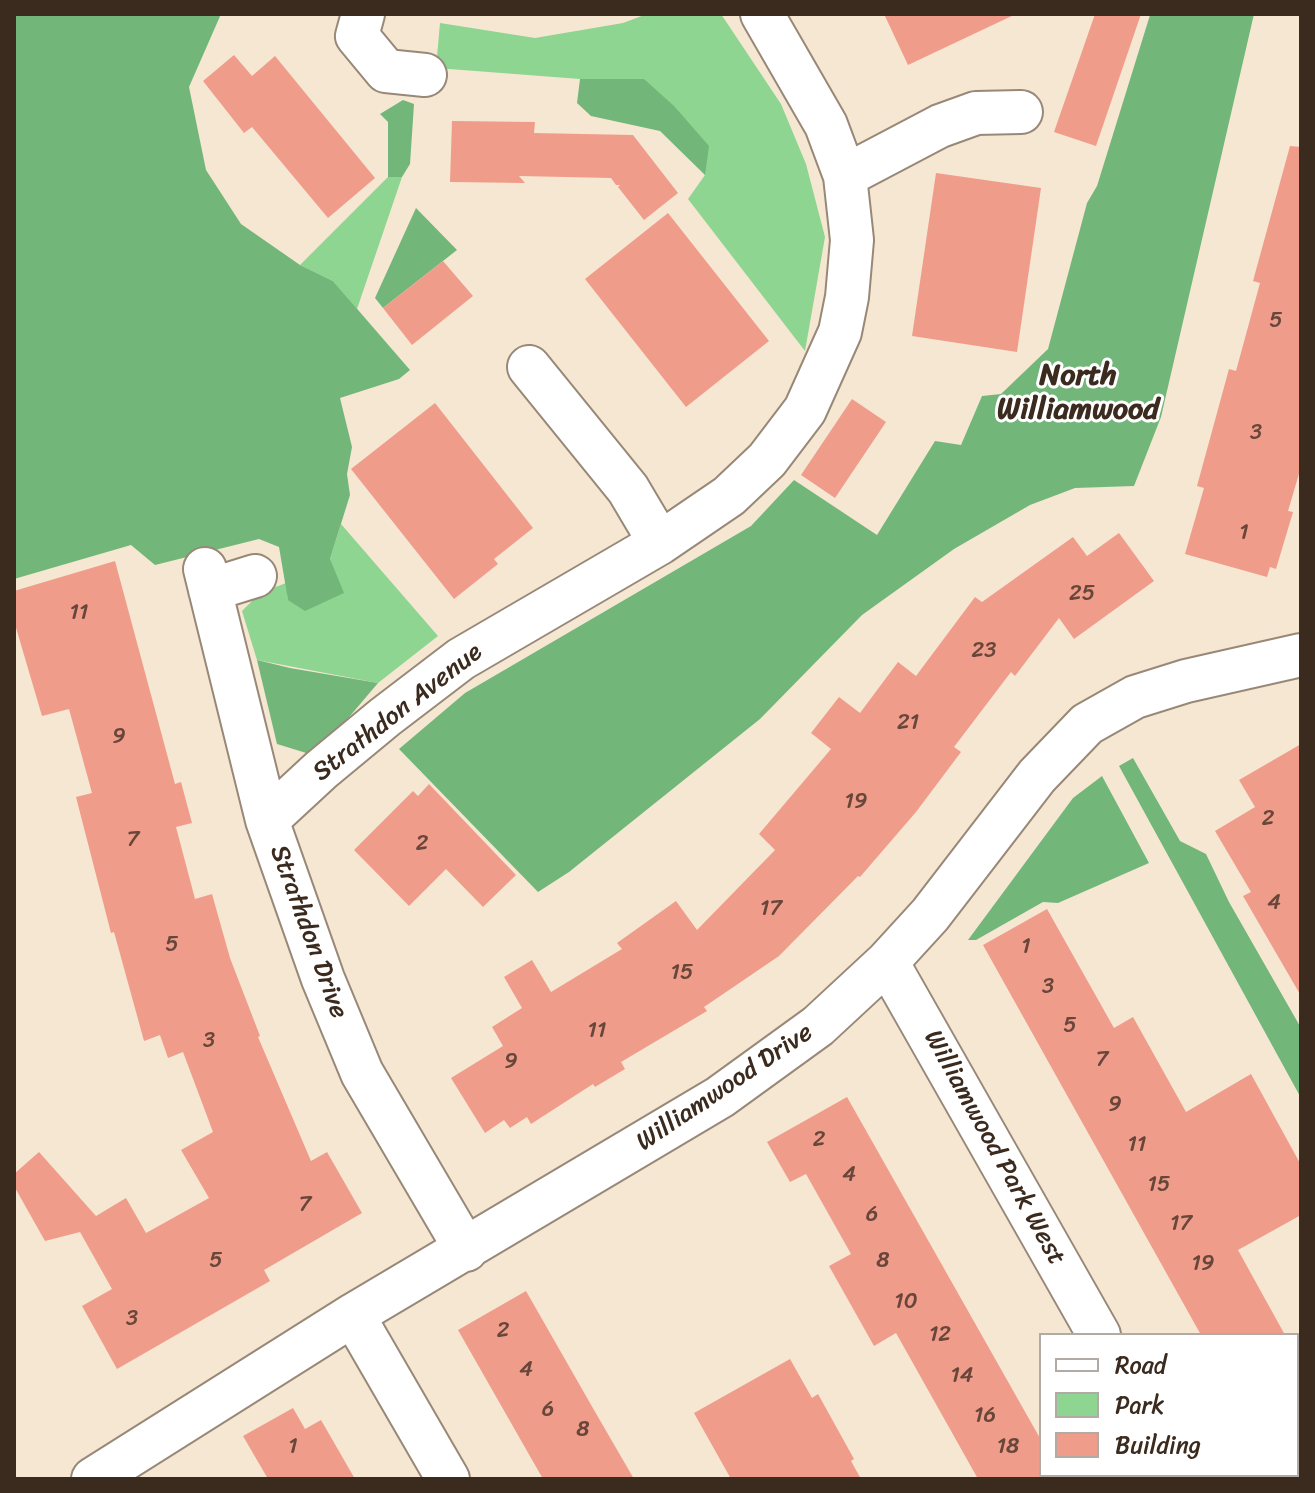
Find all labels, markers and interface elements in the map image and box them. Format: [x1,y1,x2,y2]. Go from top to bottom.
house number: 5 [1269,308,1283,334]
district label: North Williamwood [997,358,1159,428]
house number: 3 [1250,420,1262,446]
house number: 1 [1239,520,1249,546]
house number: 25 [1069,581,1095,607]
house number: 11 [70,600,88,626]
street label: Strathdon Avenue [307,637,489,789]
house number: 23 [972,638,996,664]
house number: 21 [897,710,919,736]
house number: 9 [112,724,126,750]
house number: 19 [845,789,867,815]
house number: 2 [1262,806,1274,832]
house number: 7 [127,827,139,853]
house number: 2 [416,831,428,857]
street label: Strathdon Drive [262,841,354,1023]
house number: 4 [1267,890,1281,916]
house number: 17 [760,896,782,922]
house number: 5 [165,932,179,958]
house number: 1 [1021,934,1031,960]
house number: 15 [671,960,693,986]
house number: 3 [1042,974,1054,1000]
house number: 5 [1063,1013,1077,1039]
street label: Williamwood Drive [631,1017,819,1159]
house number: 11 [588,1018,606,1044]
street label: Williamwood Park West [916,1025,1072,1271]
house number: 3 [203,1028,215,1054]
house number: 7 [1096,1047,1108,1073]
house number: 9 [504,1049,518,1075]
house number: 9 [1108,1092,1122,1118]
house number: 2 [813,1127,825,1153]
house number: 11 [1128,1132,1146,1158]
house number: 4 [842,1162,856,1188]
house number: 15 [1148,1172,1170,1198]
house number: 7 [299,1192,311,1218]
house number: 6 [866,1202,878,1228]
house number: 17 [1170,1211,1192,1237]
house number: 5 [209,1248,223,1274]
house number: 8 [876,1248,890,1274]
house number: 19 [1192,1251,1214,1277]
house number: 10 [894,1289,918,1315]
house number: 3 [126,1306,138,1332]
house number: 2 [497,1318,509,1344]
house number: 12 [929,1322,951,1348]
legend [1039,1333,1299,1477]
text: Road [1115,1344,1166,1386]
house number: 4 [519,1357,533,1383]
house number: 14 [950,1363,974,1389]
text: Park [1115,1384,1164,1426]
house number: 6 [542,1397,554,1423]
house number: 16 [974,1403,996,1429]
house number: 8 [576,1417,590,1443]
text: Building [1115,1424,1201,1466]
house number: 1 [288,1434,298,1460]
house number: 18 [997,1434,1019,1460]

